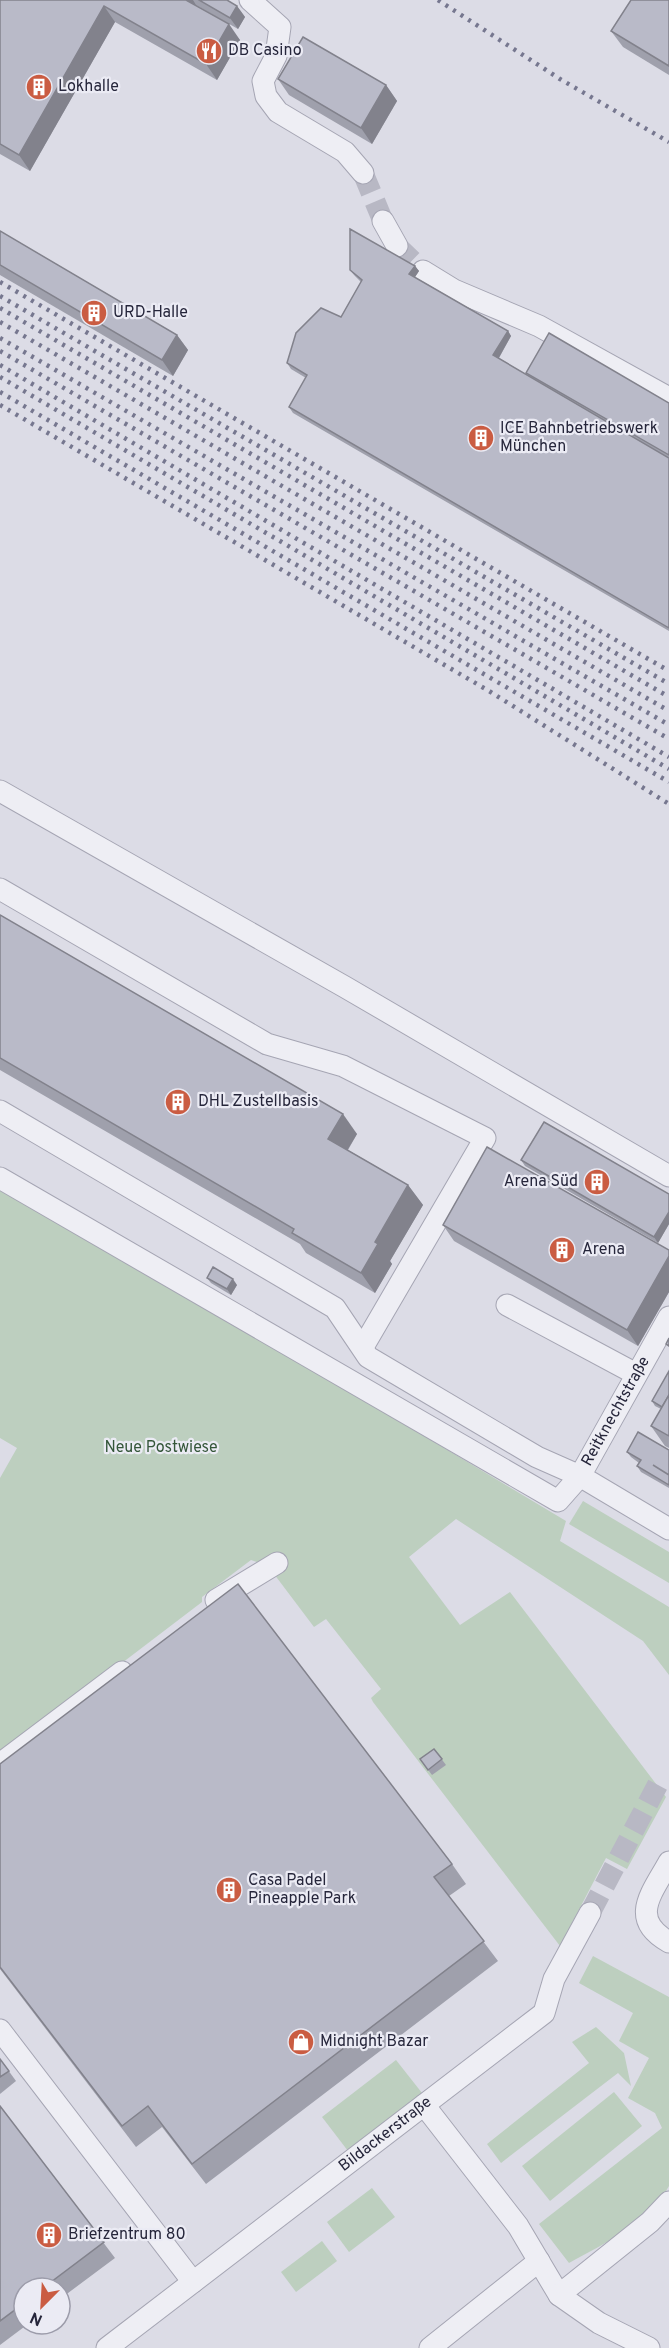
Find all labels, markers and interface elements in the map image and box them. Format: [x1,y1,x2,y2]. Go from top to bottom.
restaurant icon: DB Casino [194,36,224,66]
place label: DB Casino [228,41,302,61]
building icon: Lokhalle [24,72,54,102]
place label: Lokhalle [58,77,119,97]
building icon: URD-Halle [79,298,109,328]
place label: URD-Halle [113,303,188,323]
place label: ICE Bahnbetriebswerk München [500,419,658,457]
building icon: ICE Bahnbetriebswerk München [466,423,496,453]
building icon: DHL Zustellbasis [163,1087,193,1117]
place label: DHL Zustellbasis [198,1092,319,1112]
building icon: Arena Süd [582,1167,612,1197]
place label: Arena Süd [504,1172,578,1192]
building icon: Arena [547,1235,577,1265]
place label: Arena [582,1240,625,1260]
street label: Reitknechtstraße [577,1353,655,1470]
park label: Neue Postwiese [104,1438,218,1458]
place label: Casa Padel Pineapple Park [248,1871,356,1909]
building icon: Casa Padel Pineapple Park [214,1875,244,1905]
shop icon: Midnight Bazar [286,2027,316,2057]
place label: Midnight Bazar [320,2032,429,2052]
street label: Bildackerstraße [335,2092,436,2176]
building icon: Briefzentrum 80 [34,2220,64,2250]
place label: Briefzentrum 80 [68,2225,186,2245]
north arrow [12,2276,72,2336]
text: N [27,2306,46,2329]

